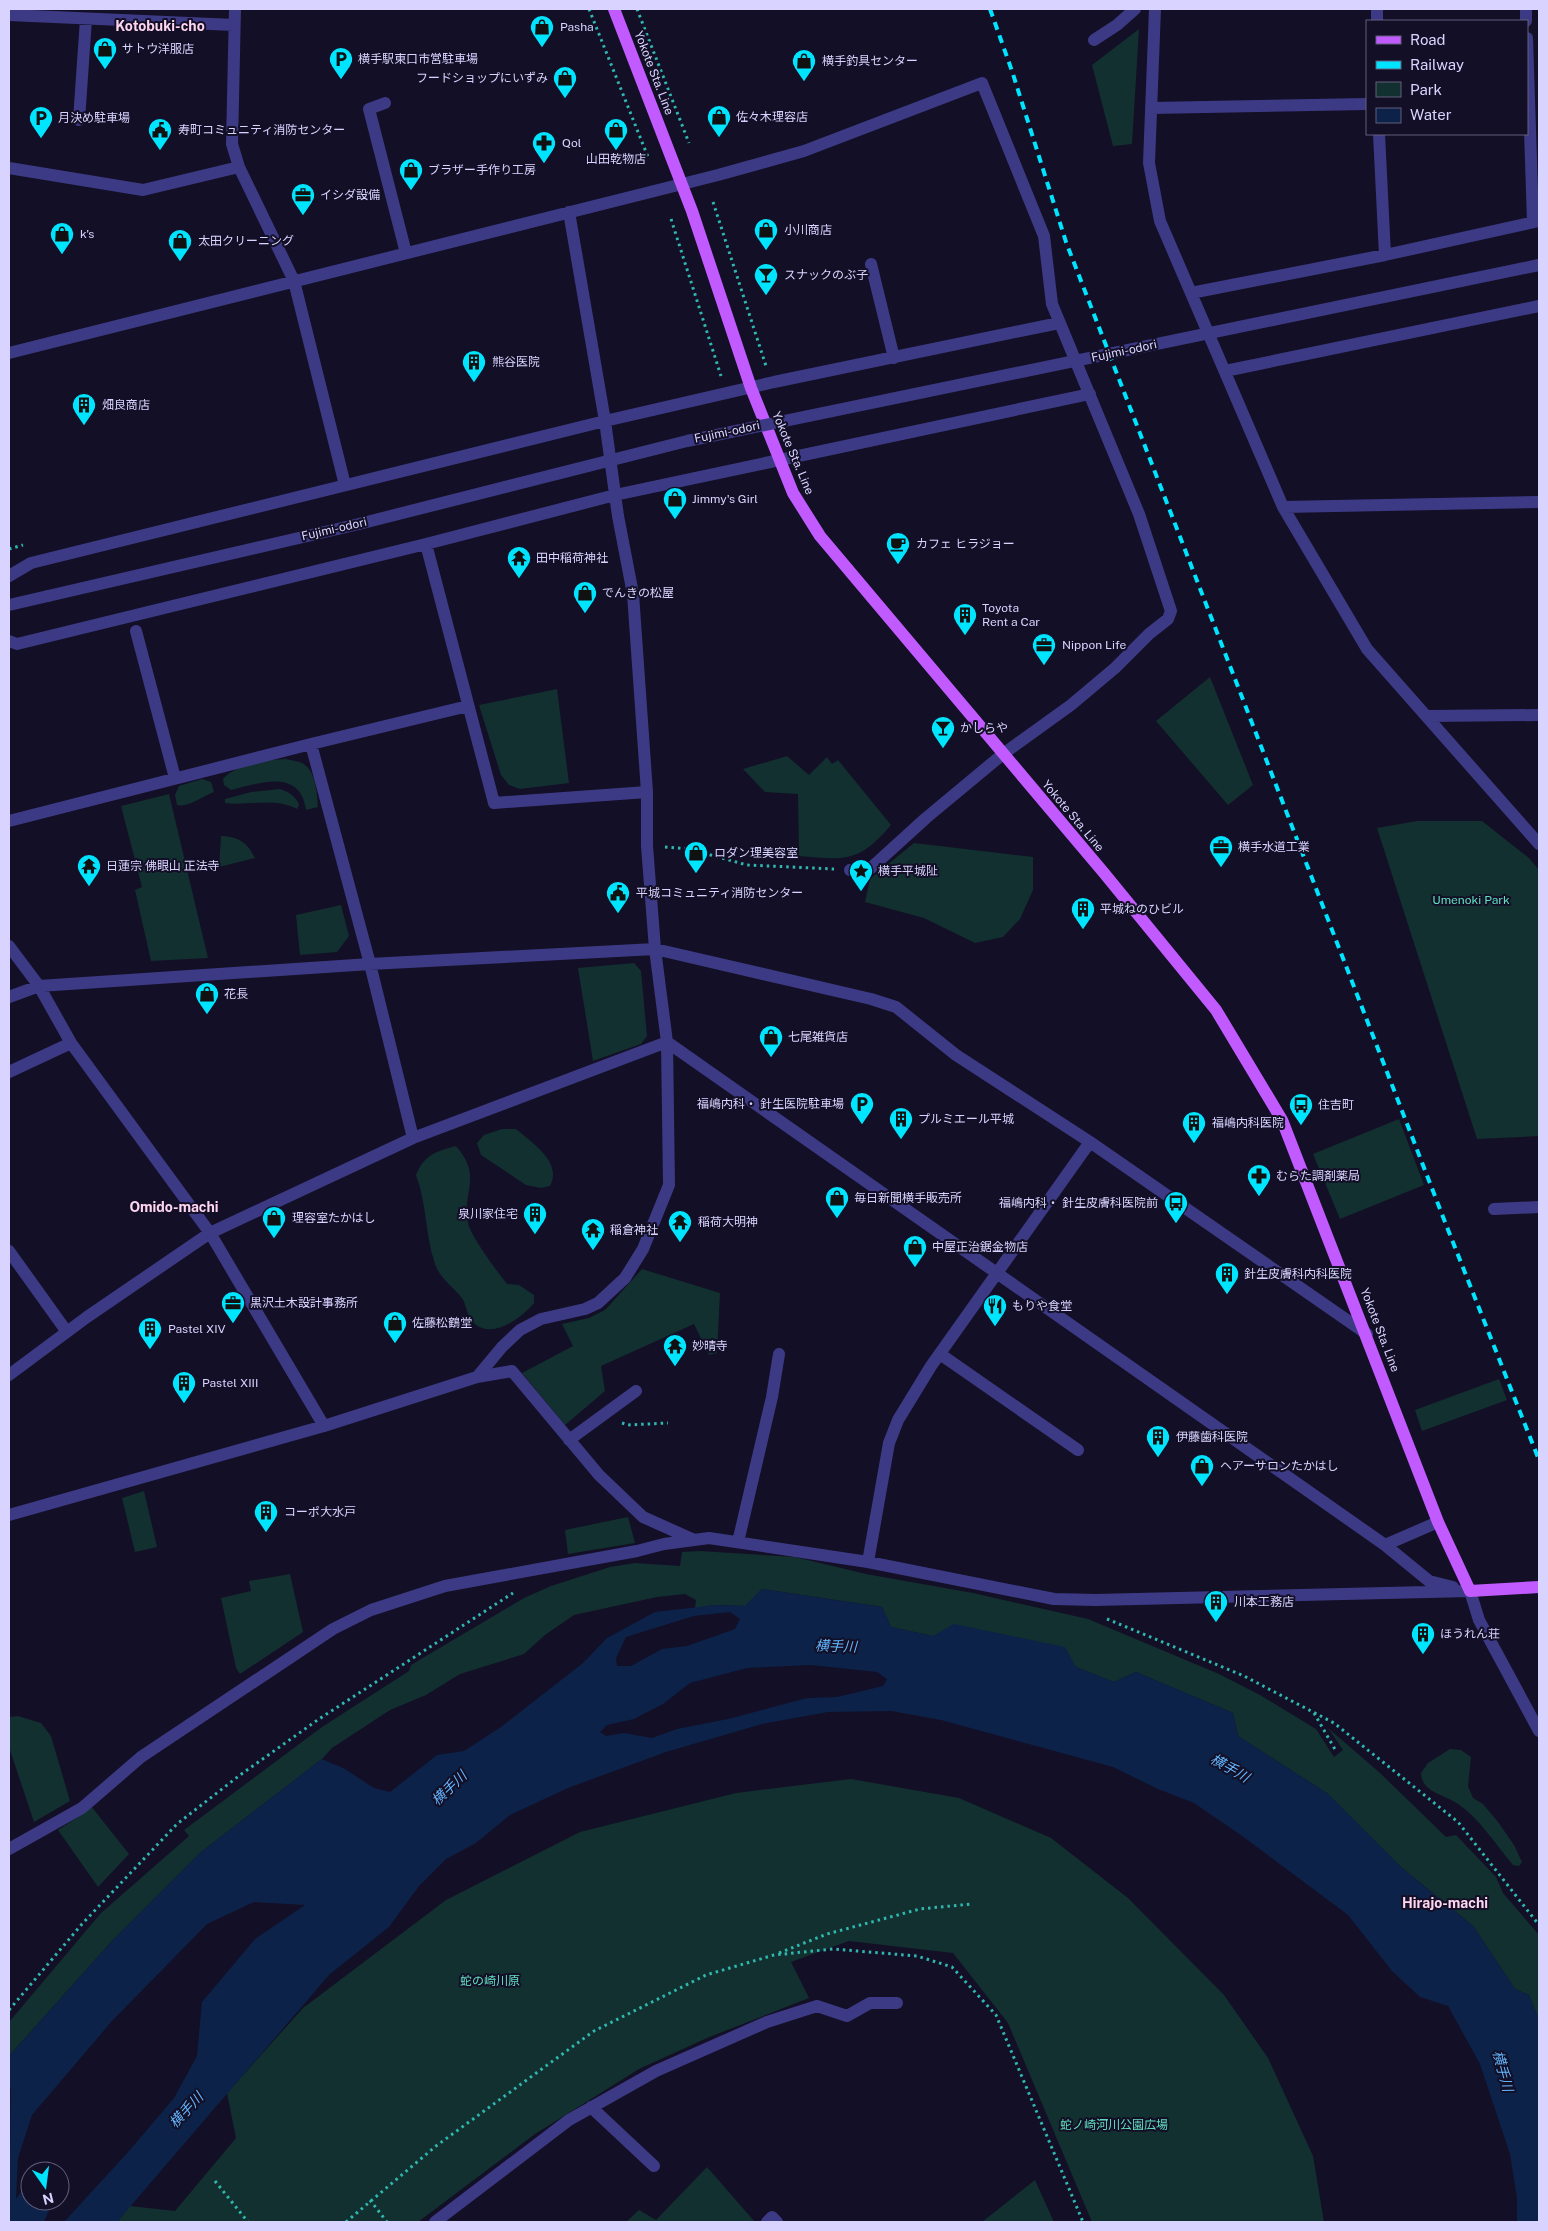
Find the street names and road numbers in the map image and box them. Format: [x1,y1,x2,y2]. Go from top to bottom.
street label: Yokote Sta. Line [632,29,677,117]
street label: Fujimi-odori [1090,337,1158,365]
street label: Yokote Sta. Line [769,409,817,497]
street label: Fujimi-odori [693,418,761,446]
street label: Fujimi-odori [300,515,368,543]
street label: Yokote Sta. Line [1039,778,1107,855]
street label: Yokote Sta. Line [1358,1286,1403,1374]

